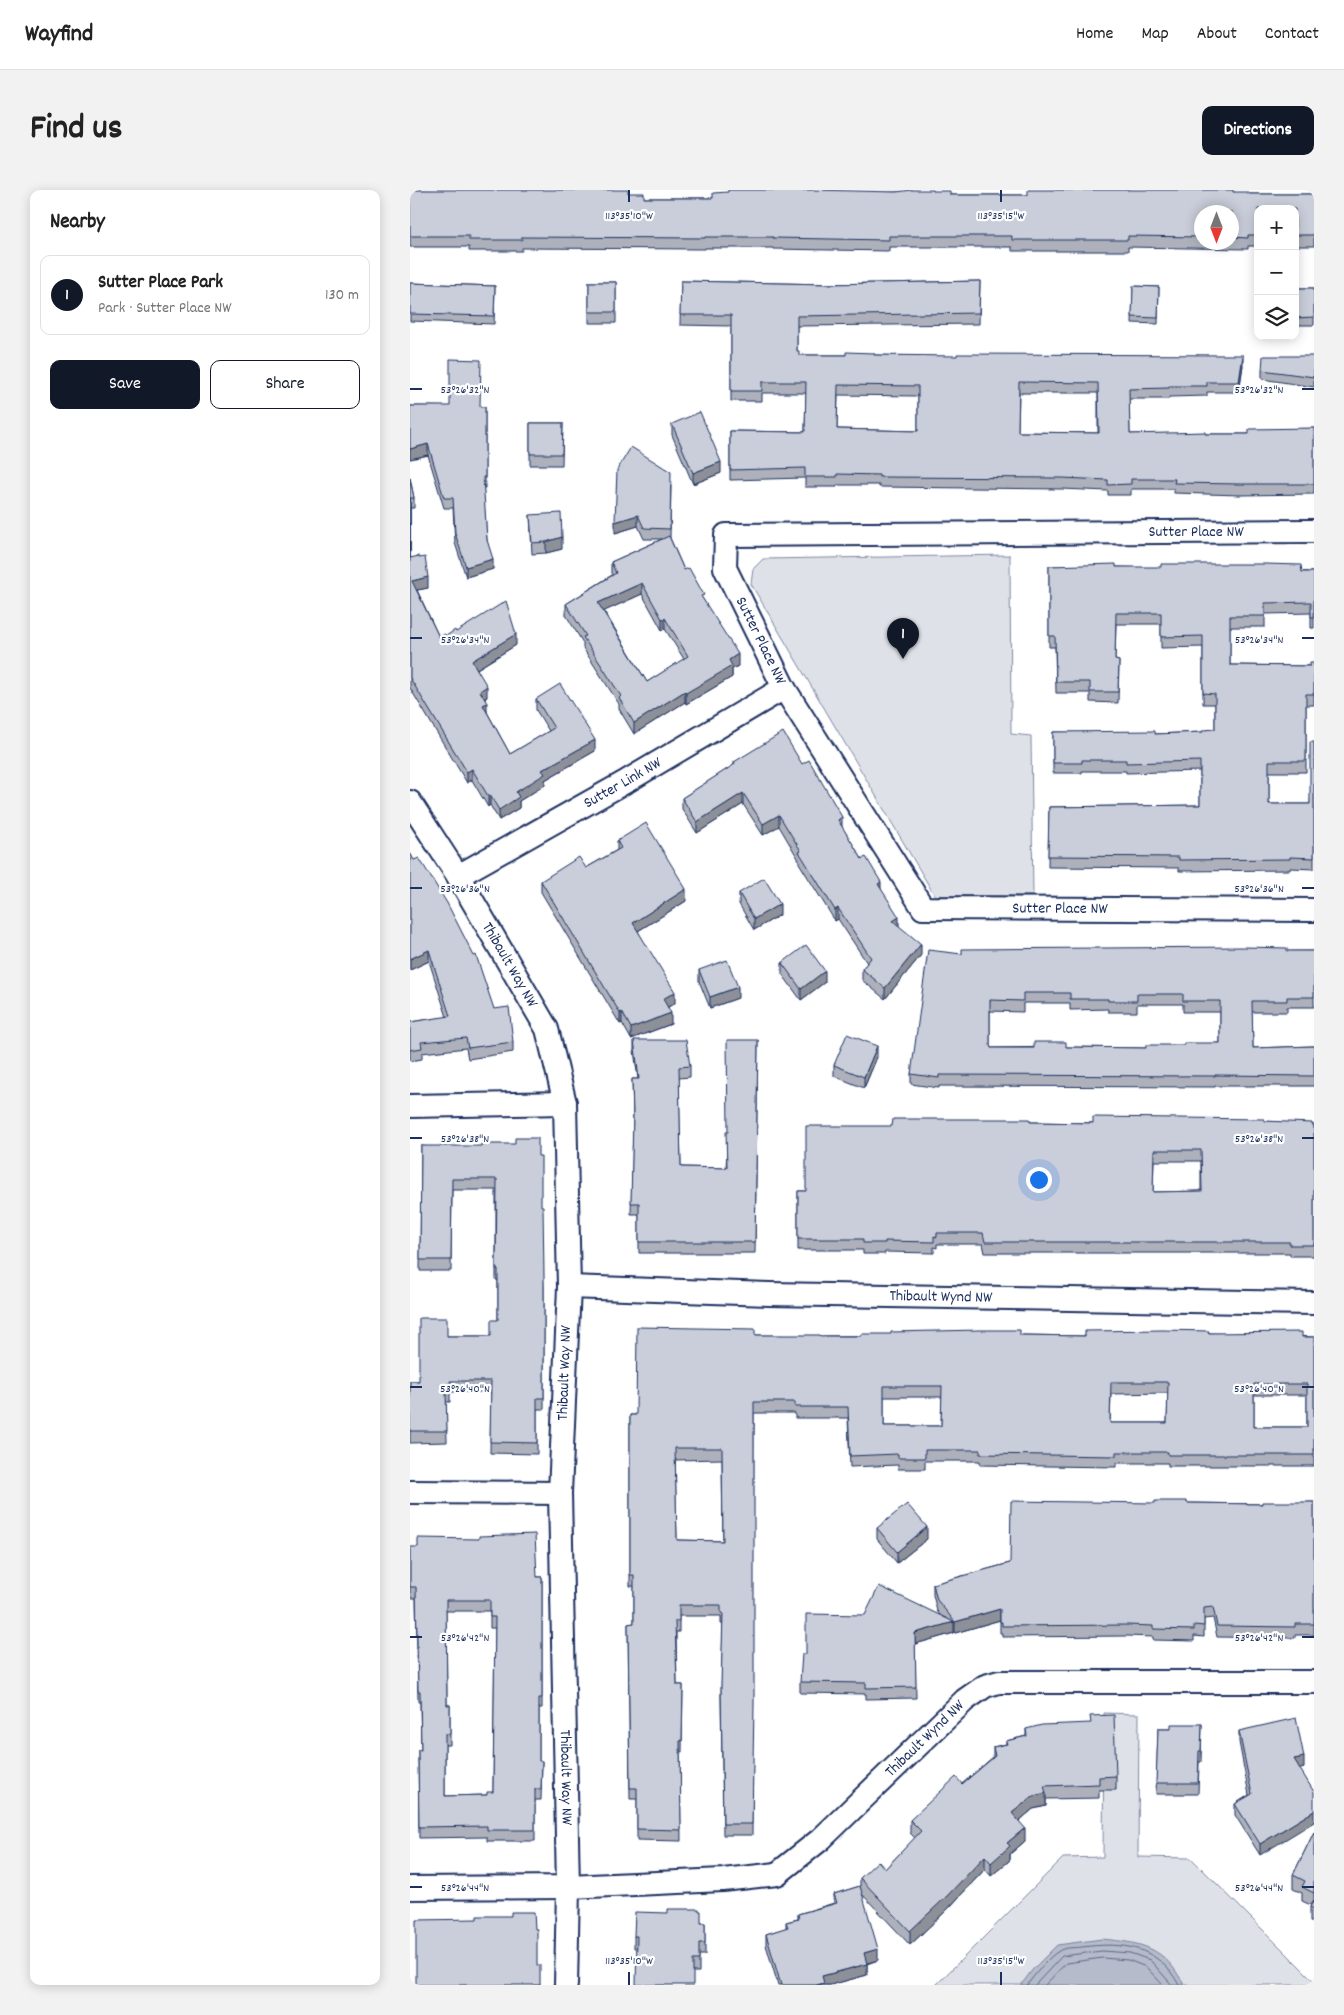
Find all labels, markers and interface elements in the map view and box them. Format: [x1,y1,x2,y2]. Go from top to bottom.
text: Wayfind [25,18,93,52]
text: Home [1076,22,1113,47]
text: Map [1141,22,1169,47]
text: About [1197,22,1237,47]
text: Contact [1265,22,1319,47]
text: Find us [30,105,122,155]
button: Directions [1202,106,1314,155]
north arrow [1194,205,1239,250]
map controls [1254,205,1299,340]
button: + [1254,205,1299,250]
text: Nearby [50,208,105,238]
text: 113°35'10"W [605,208,653,225]
text: 113°35'15"W [977,208,1025,225]
button: − [1254,250,1299,295]
text: Sutter Place Park [98,270,223,297]
text: 1 [65,284,69,307]
text: 130 m [325,284,359,307]
button: layers [1254,295,1299,340]
text: Park · Sutter Place NW [98,297,231,320]
button: Save [50,360,200,409]
button: Share [210,360,360,409]
text: 53°26'32"N [441,382,490,399]
text: 53°26'32"N [1235,382,1284,399]
street label: Sutter Place NW [1148,521,1244,544]
street label: Sutter Place NW [729,593,792,689]
pin: 1 [887,618,919,659]
text: 53°26'34"N [441,632,489,649]
text: 53°26'34"N [1235,632,1283,649]
street label: Sutter Link NW [579,751,667,815]
text: 53°26'36"N [440,881,490,898]
text: 53°26'36"N [1234,881,1284,898]
street label: Sutter Place NW [1012,897,1109,920]
street label: Thibault Way NW [476,918,544,1013]
text: 53°26'38"N [441,1131,489,1148]
text: 53°26'38"N [1235,1131,1283,1148]
your location [1026,1167,1052,1193]
street label: Thibault Wynd NW [889,1284,993,1309]
street label: Thibault Way NW [552,1324,578,1421]
text: 53°26'40"N [440,1381,490,1398]
text: 53°26'40"N [1234,1381,1284,1398]
text: 53°26'42"N [441,1630,489,1647]
text: 53°26'42"N [1235,1630,1283,1647]
street label: Thibault Wynd NW [880,1694,970,1783]
street label: Thibault Way NW [553,1729,578,1826]
text: 53°26'44"N [441,1880,489,1897]
text: 53°26'44"N [1235,1880,1283,1897]
text: 113°35'10"W [605,1953,653,1970]
text: 113°35'15"W [977,1953,1025,1970]

